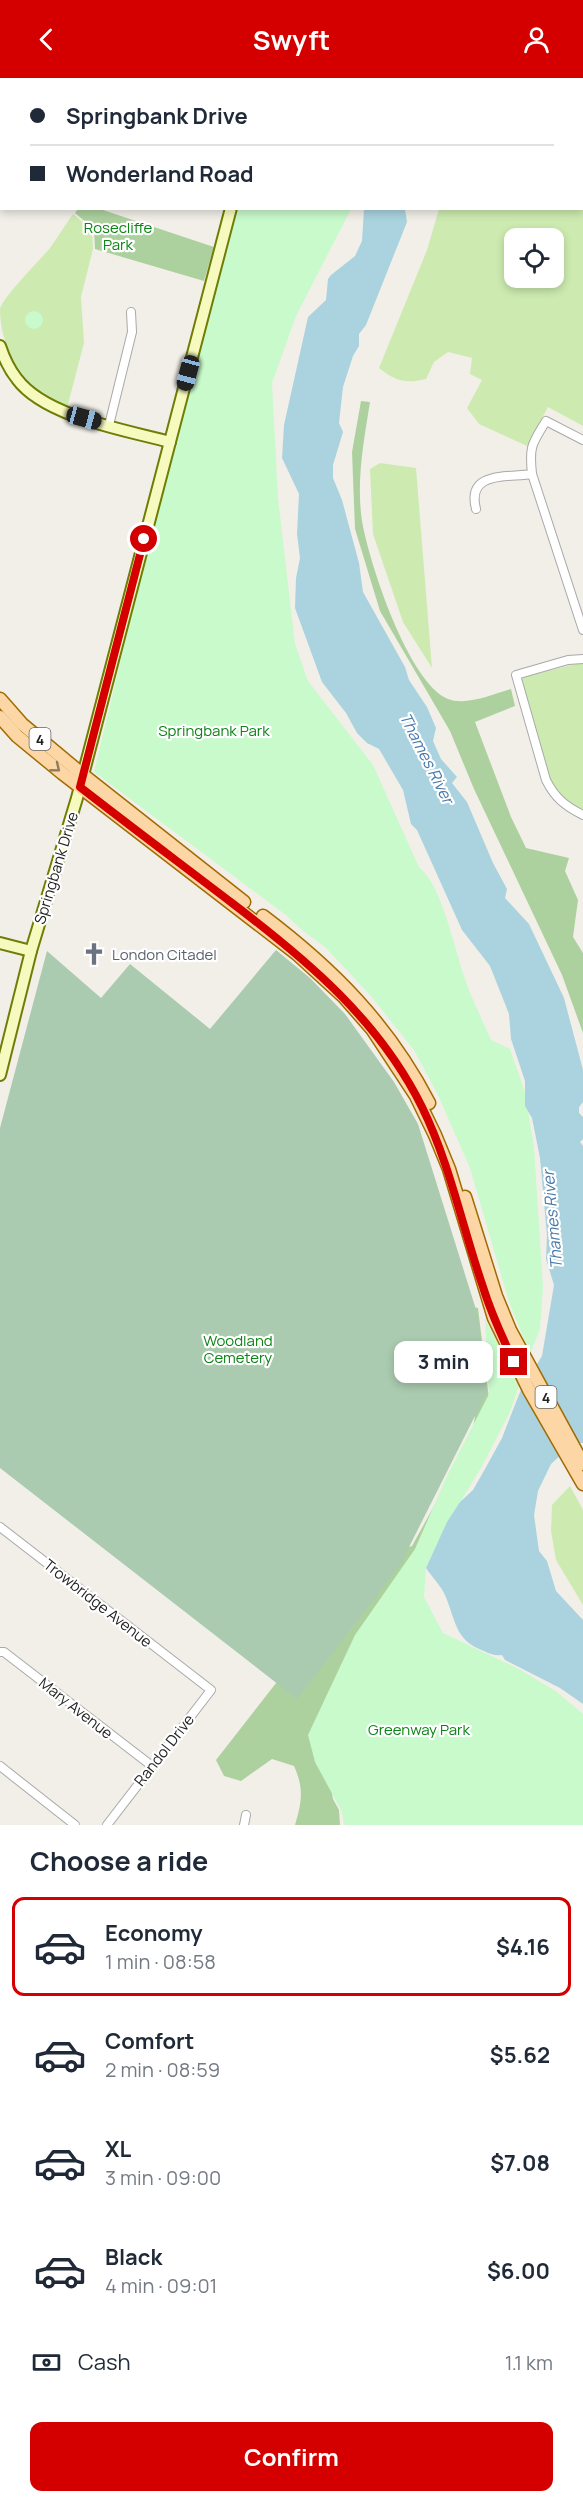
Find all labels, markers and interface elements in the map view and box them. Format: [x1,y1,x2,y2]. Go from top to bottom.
text: Swyft [253,21,330,58]
icon: back [30,23,63,56]
icon: person [520,23,553,56]
text: Springbank Drive [66,101,248,131]
text: Wonderland Road [66,159,254,189]
park label: Rosecliffe Park [84,217,152,255]
map controls [504,228,564,288]
button: locate [504,228,564,288]
car [175,353,201,393]
car [64,405,104,431]
route start [130,525,157,552]
water label: Thames River [395,709,460,809]
park label: Springbank Park [158,720,270,741]
road number: 4 [30,728,51,750]
one-way arrow [49,760,60,771]
street label: Springbank Drive [29,809,83,927]
church icon: London Citadel [81,941,107,967]
place label: London Citadel [112,944,217,965]
water label: Thames River [537,1167,567,1270]
park label: Woodland Cemetery [203,1330,273,1368]
callout: 3 min [394,1341,493,1383]
text: 3 min [418,1348,469,1375]
route end [500,1348,527,1375]
road number: 4 [536,1386,556,1408]
street label: Trowbridge Avenue [39,1554,157,1652]
street label: Mary Avenue [35,1672,118,1744]
street label: Randol Drive [129,1709,199,1790]
park label: Greenway Park [368,1719,470,1740]
text: Choose a ride [30,1842,208,1879]
text: Economy [105,1918,203,1948]
icon: car [33,1920,87,1974]
text: $4.16 [496,1932,550,1962]
text: 1 min · 08:58 [105,1948,216,1975]
text: Comfort [105,2026,194,2056]
icon: car [33,2028,87,2082]
text: $5.62 [490,2040,550,2070]
text: 2 min · 08:59 [105,2056,220,2083]
text: XL [105,2134,131,2164]
icon: car [33,2136,87,2190]
text: $7.08 [490,2148,550,2178]
text: 3 min · 09:00 [105,2164,221,2191]
text: Black [105,2242,162,2272]
icon: car [33,2244,87,2298]
text: $6.00 [487,2256,550,2286]
text: 4 min · 09:01 [105,2272,217,2299]
icon: cash [30,2346,63,2379]
text: Cash [78,2347,131,2377]
text: 1.1 km [505,2349,553,2376]
button: Confirm [30,2422,553,2491]

